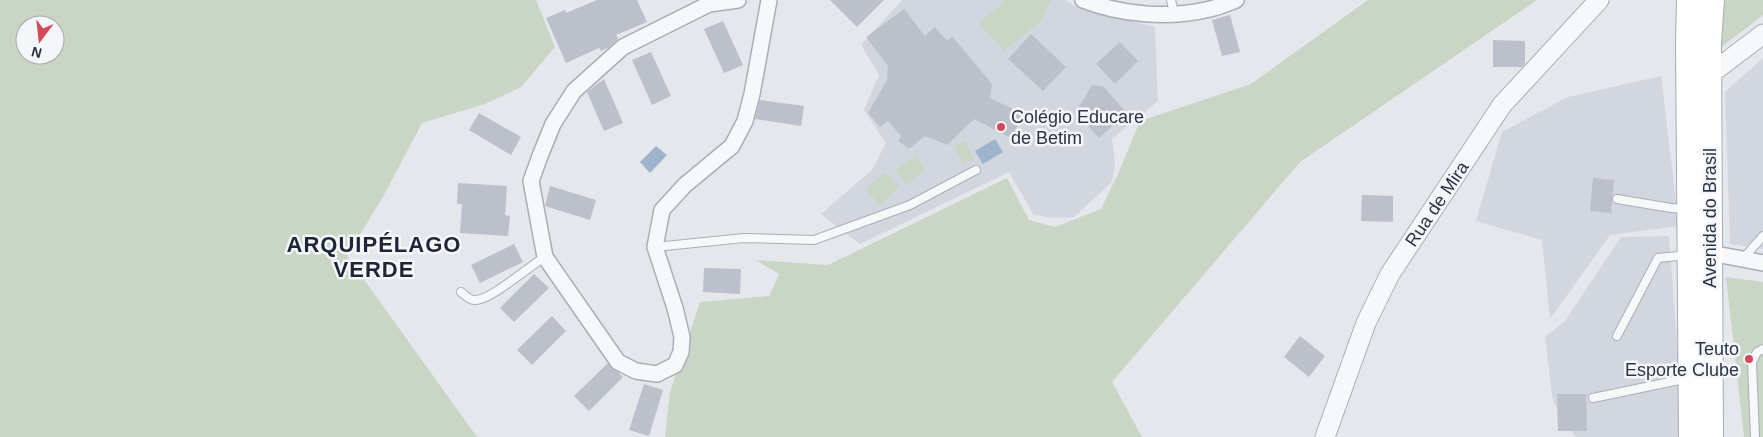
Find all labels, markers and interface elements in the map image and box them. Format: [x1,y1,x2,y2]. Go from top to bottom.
north arrow [15,15,65,65]
text: N [30,44,44,62]
place label: Colégio Educare de Betim [1011,107,1144,148]
marker: Colégio Educare de Betim [995,121,1007,133]
street label: Avenida do Brasil [1700,148,1720,288]
street label: Rua de Mira [1401,157,1473,250]
district label: ARQUIPÉLAGO VERDE [287,232,461,282]
place label: Teuto Esporte Clube [1625,339,1739,380]
marker: Teuto Esporte Clube [1743,353,1755,365]

